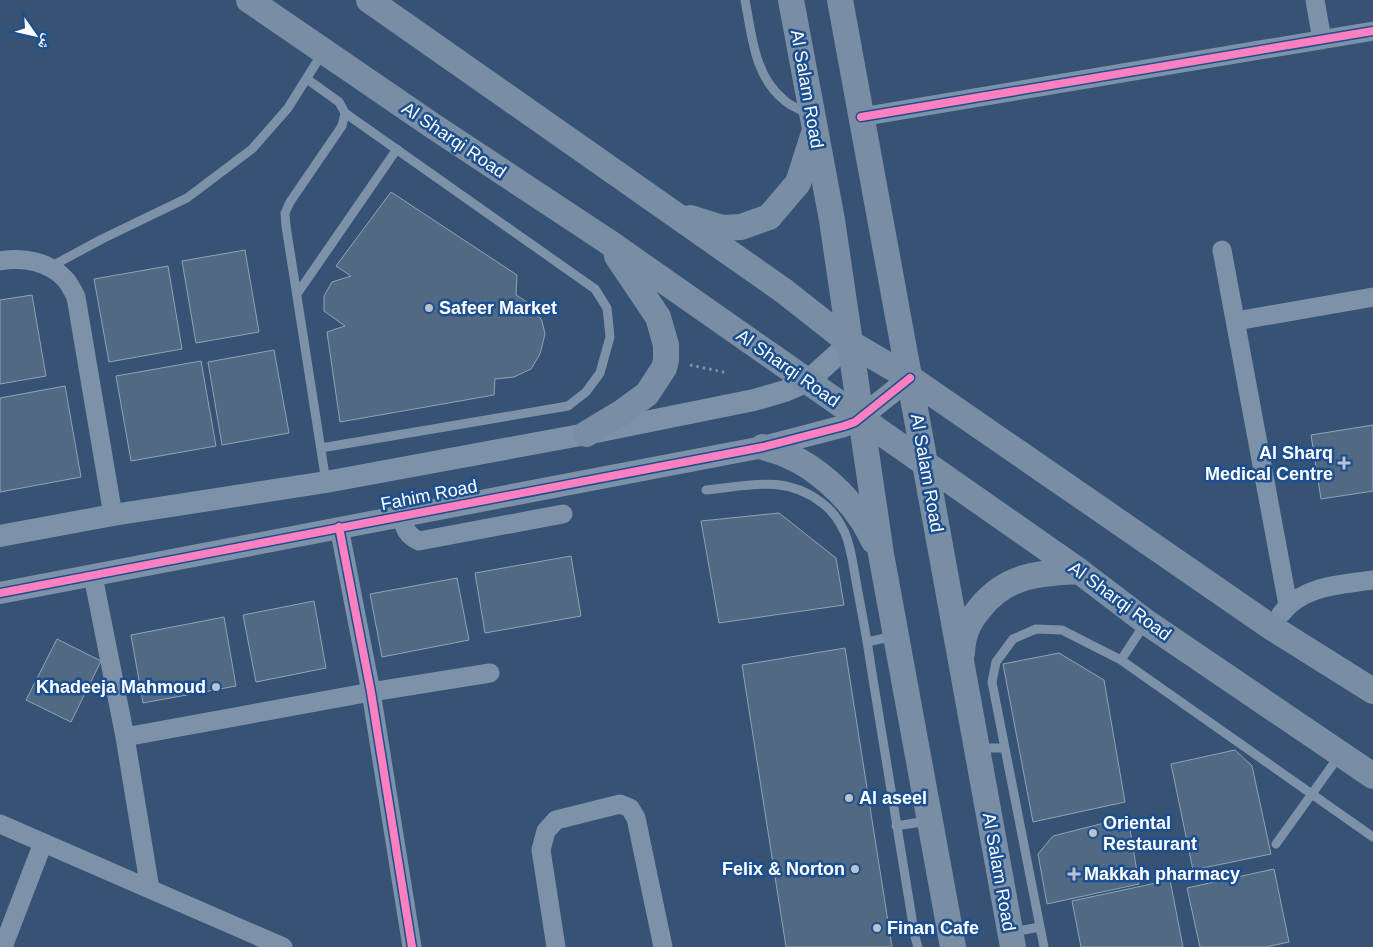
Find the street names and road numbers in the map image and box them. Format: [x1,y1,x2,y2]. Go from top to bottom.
street label: Al Salam Road [787,28,827,150]
street label: Al Sharqi Road [398,98,510,182]
street label: Al Sharqi Road [733,325,843,411]
street label: Al Salam Road [907,412,947,534]
street label: Fahim Road [379,476,479,514]
street label: Al Sharqi Road [1065,557,1175,645]
street label: Al Salam Road [979,811,1019,933]

